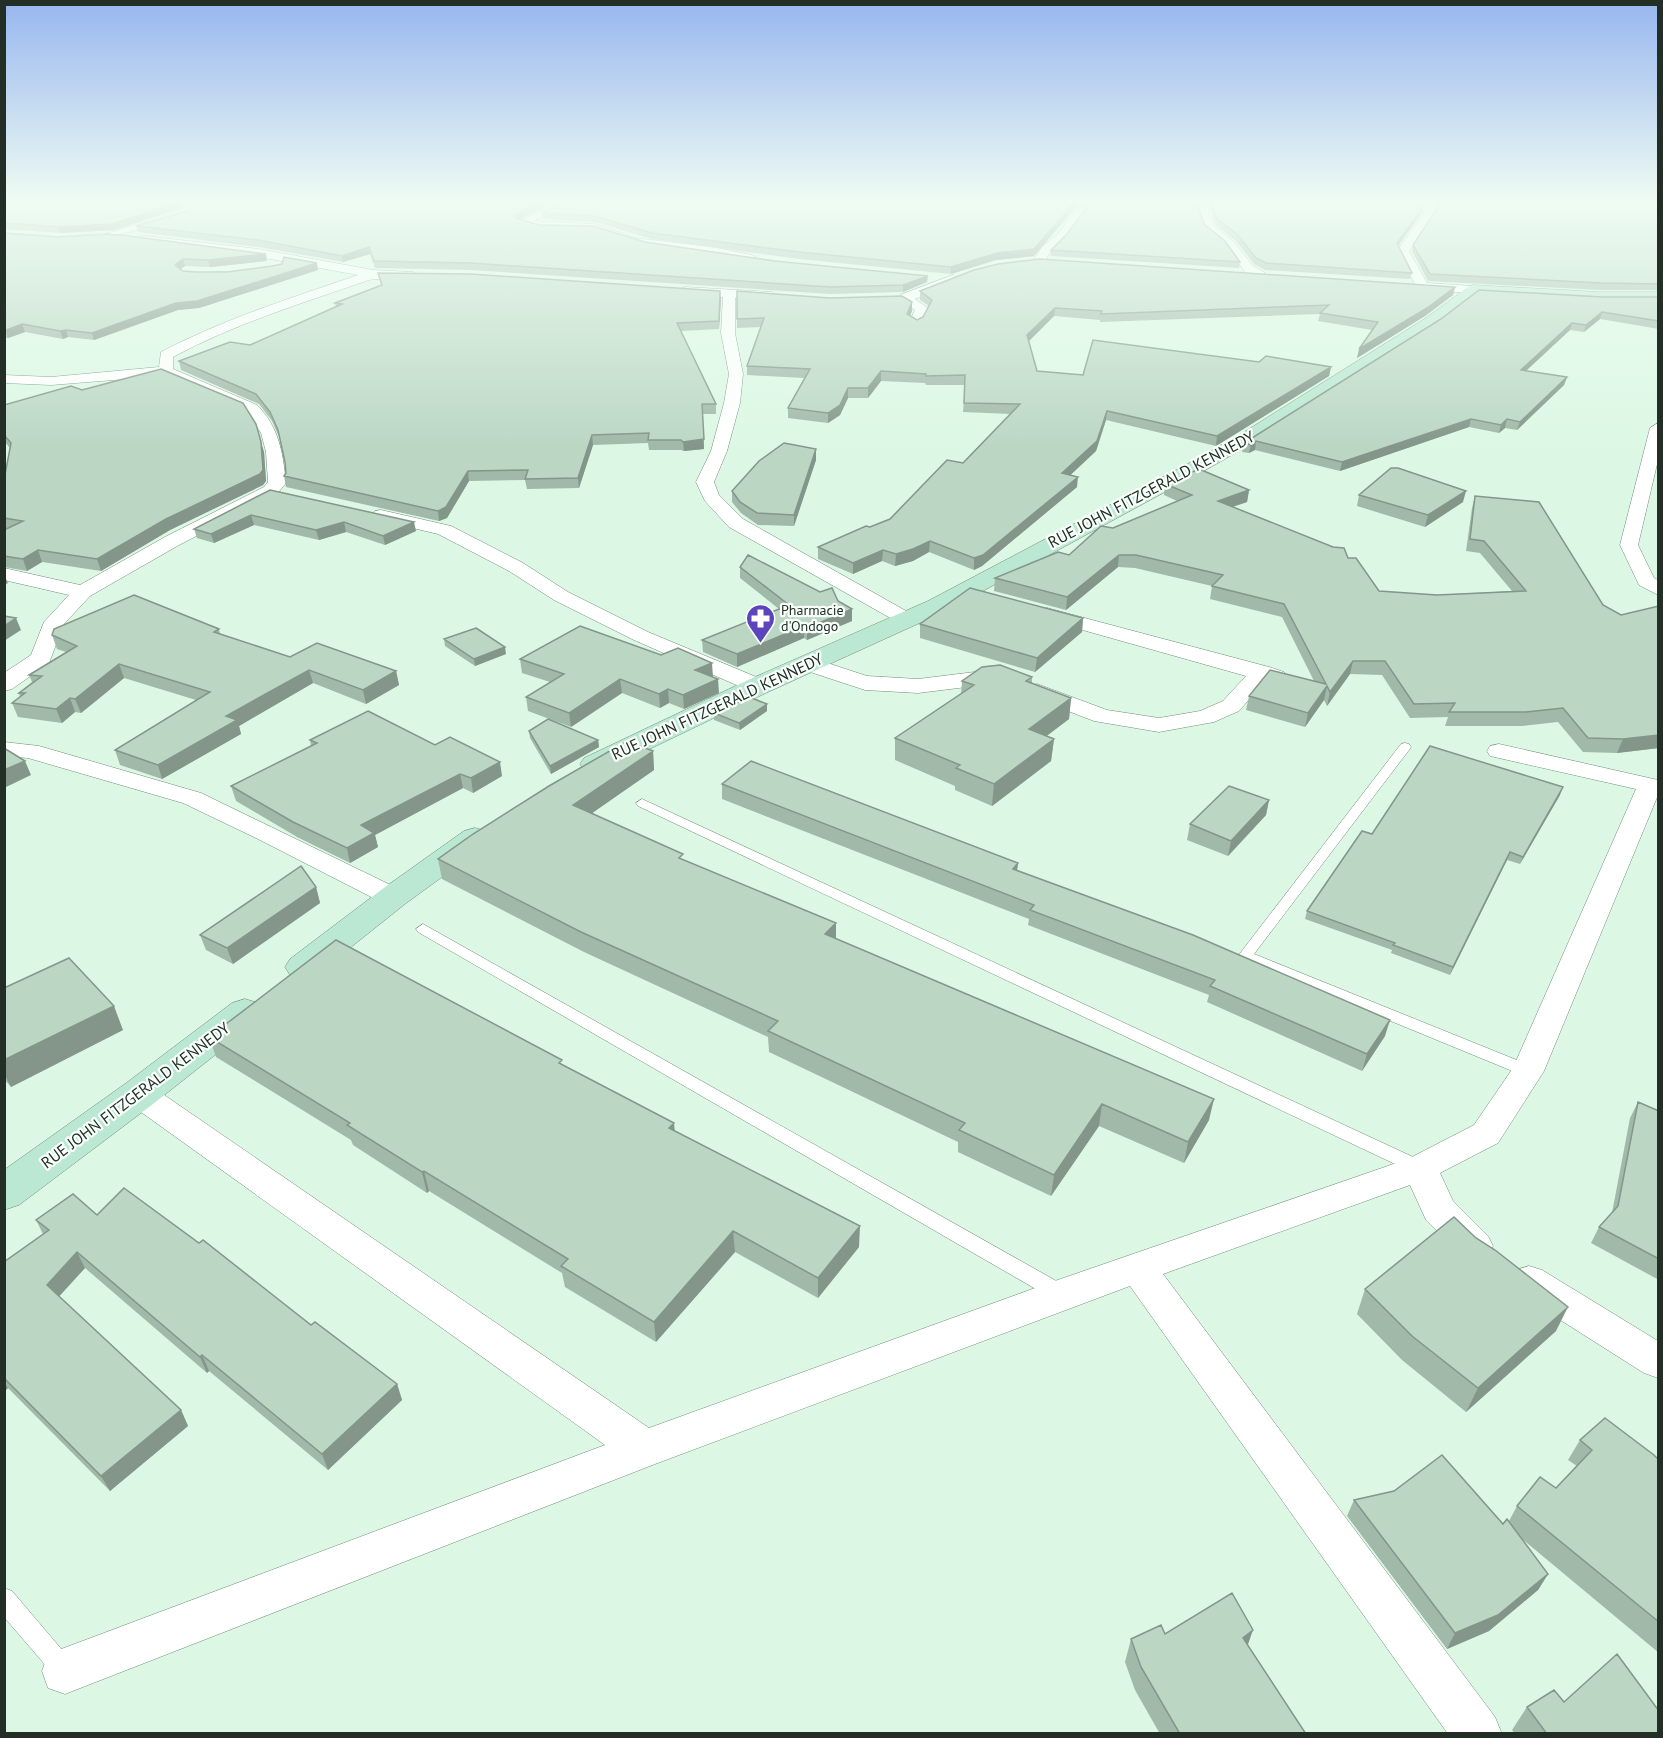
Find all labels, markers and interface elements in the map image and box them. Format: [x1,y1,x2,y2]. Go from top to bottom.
street label: RUE JOHN FITZGERALD KENNEDY [1044,426,1258,552]
place label: Pharmacie d'Ondogo [781,601,844,635]
pharmacy icon: Pharmacie d'Ondogo [744,602,776,644]
street label: RUE JOHN FITZGERALD KENNEDY [608,648,826,764]
street label: RUE JOHN FITZGERALD KENNEDY [37,1017,233,1172]

